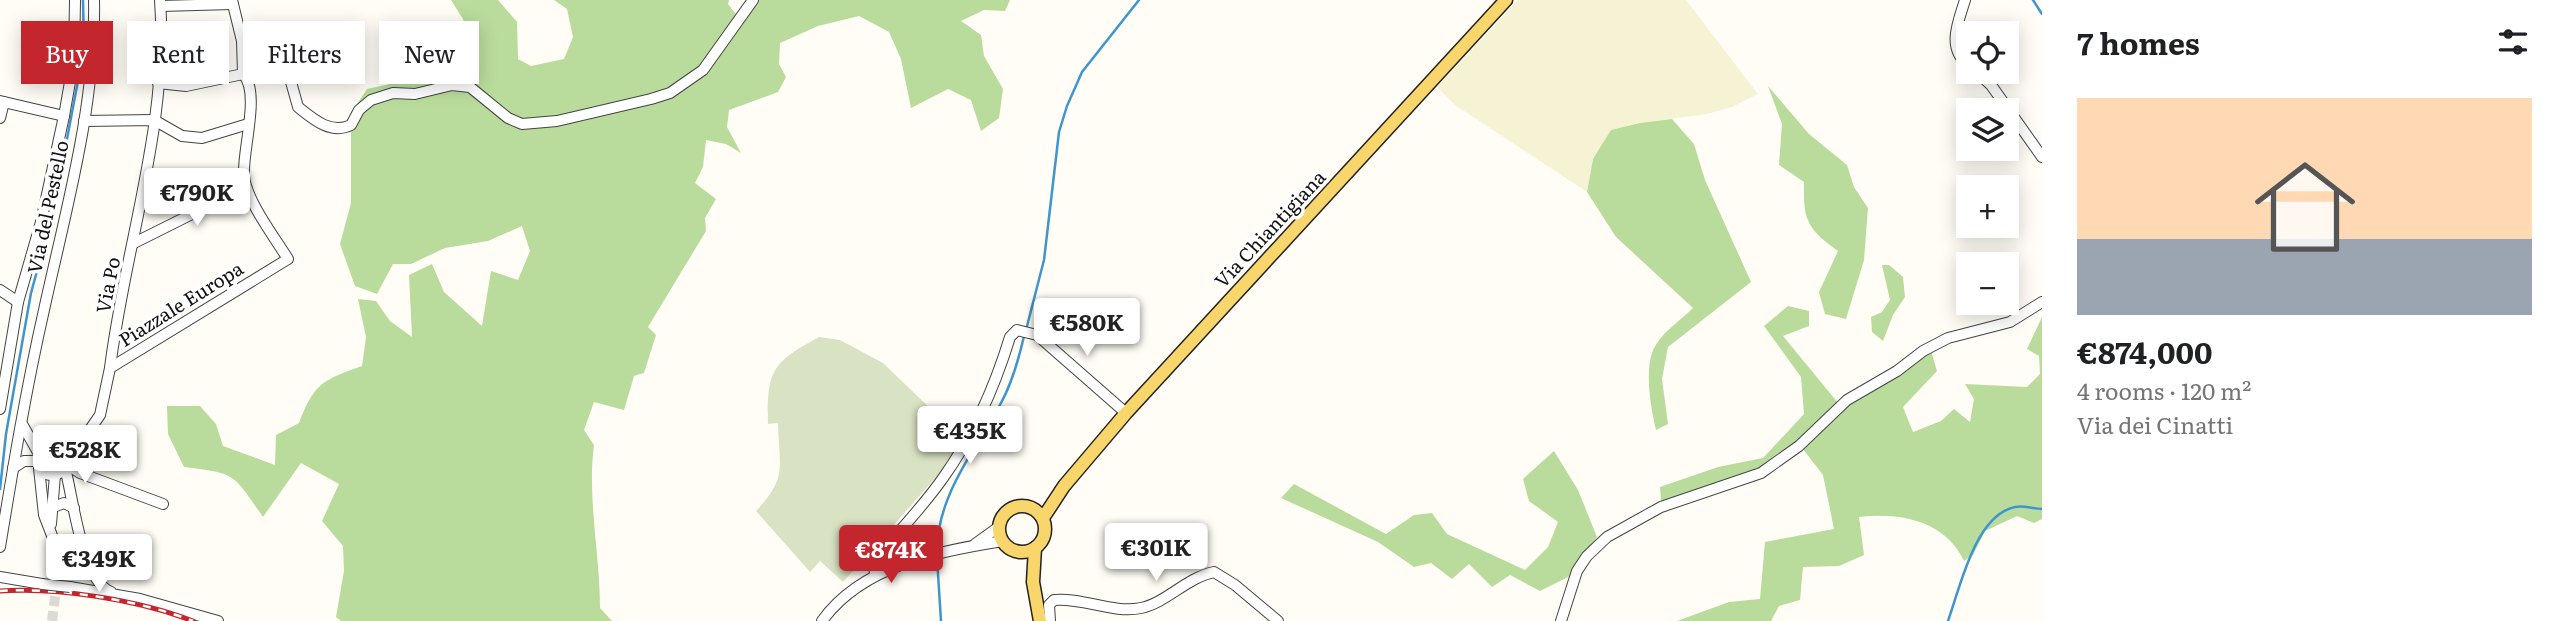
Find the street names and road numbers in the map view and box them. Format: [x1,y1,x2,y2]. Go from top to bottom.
street label: Via del Pestello [19,138,75,276]
street label: Via Chiantigiana [1207,163,1332,293]
street label: Piazzale Europa [113,253,249,353]
street label: Via Po [88,254,126,315]

